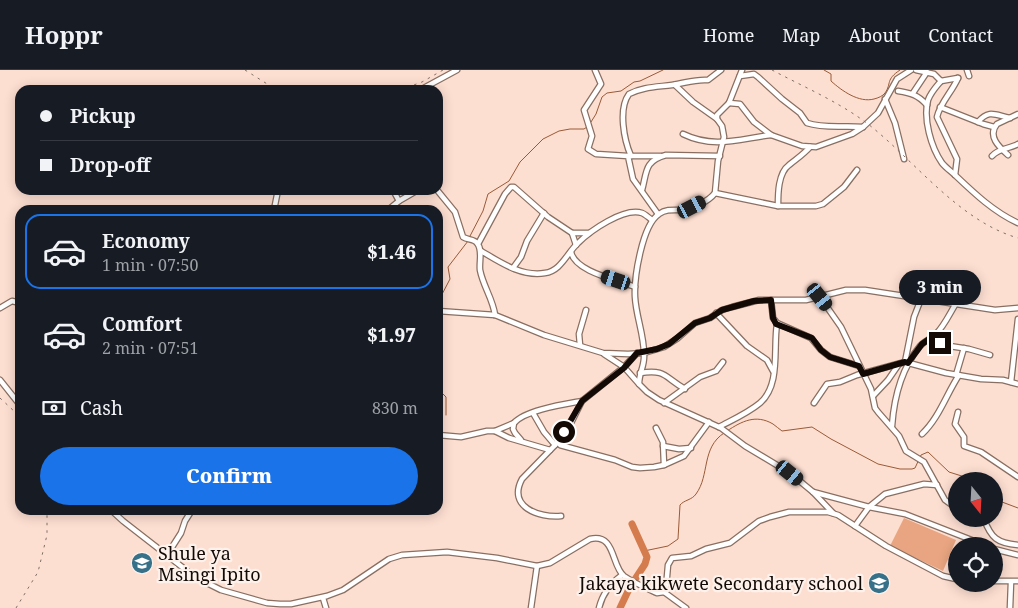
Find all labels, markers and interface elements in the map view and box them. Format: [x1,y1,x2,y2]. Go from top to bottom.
text: Hoppr [25,18,103,51]
text: Home [703,23,754,47]
text: Map [782,23,820,47]
text: About [848,23,900,47]
text: Contact [928,23,993,47]
text: Pickup [70,103,136,129]
text: Drop-off [70,152,150,178]
car [675,194,708,220]
text: Economy [102,228,190,254]
icon: car [42,229,87,274]
text: $1.46 [367,239,416,265]
text: 1 min · 07:50 [102,254,198,276]
car [599,268,632,292]
callout: 3 min [899,270,981,306]
text: 3 min [917,276,963,298]
car [804,281,835,313]
text: Comfort [102,311,182,337]
icon: car [42,312,87,357]
text: $1.97 [367,322,416,348]
route end [929,332,951,354]
text: 2 min · 07:51 [102,337,198,359]
icon: cash [40,394,68,422]
text: Cash [80,395,123,421]
text: 830 m [372,397,418,419]
route start [553,421,575,443]
button: Confirm [40,447,418,505]
car [773,458,806,488]
north arrow [948,472,1002,528]
map controls [948,472,1003,592]
button: locate [948,537,1003,592]
place label: Shule ya Msingi Ipito [158,541,261,586]
school or university icon: Shule ya Msingi Ipito [130,551,154,575]
place label: Jakaya kikwete Secondary school [578,571,863,595]
school or university icon: Jakaya kikwete Secondary school [867,571,891,595]

